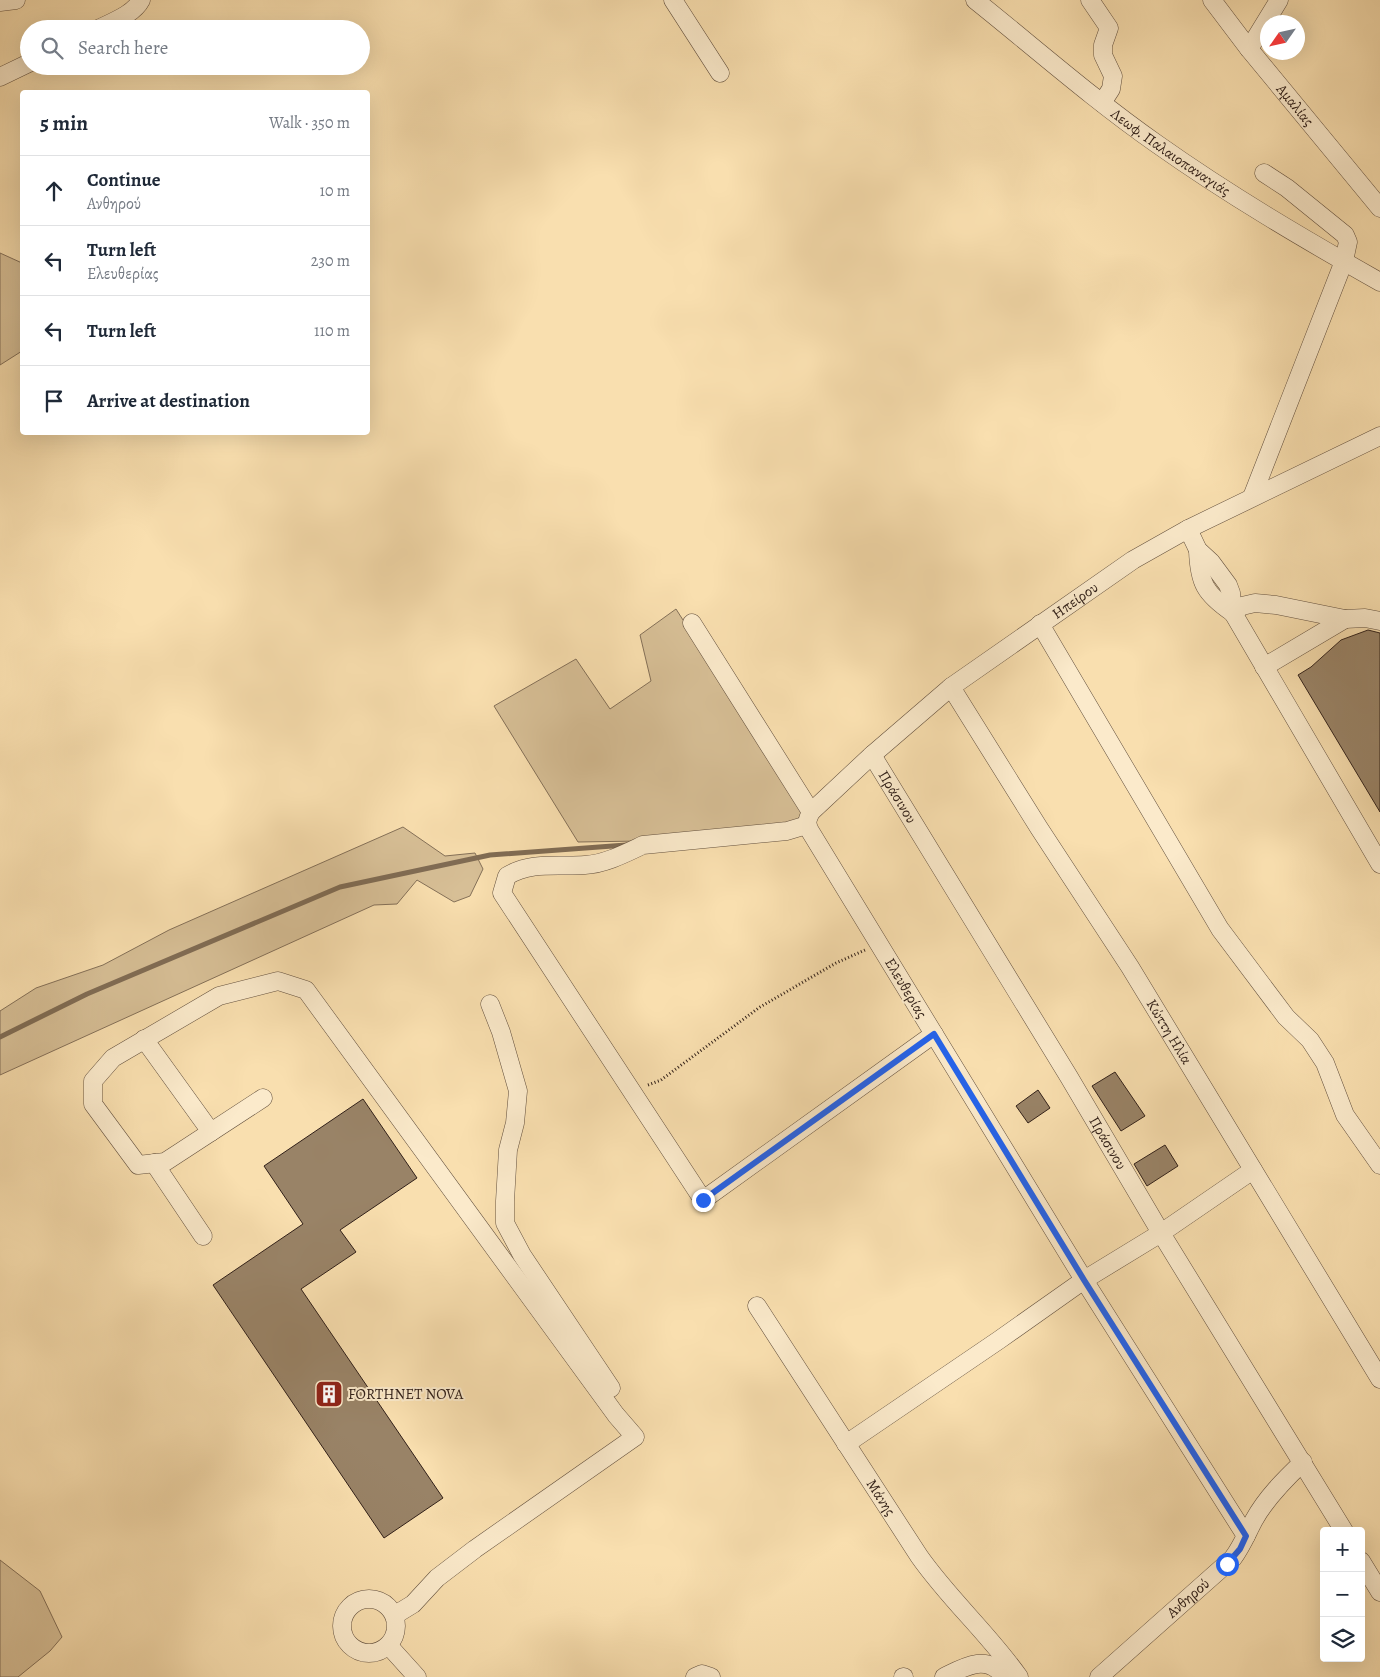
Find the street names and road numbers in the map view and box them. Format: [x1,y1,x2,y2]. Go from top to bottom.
street label: Αμαλίας [1271,79,1319,130]
street label: Λεωφ. Παλαιοπαναγιάς [1106,103,1234,201]
street label: Ηπείρου [1048,577,1102,624]
street label: Πράσινου [874,767,921,827]
street label: Ελευθερίας [880,954,932,1022]
street label: Κώττη Ηλία [1142,995,1197,1068]
street label: Πράσινου [1084,1113,1131,1173]
street label: Μάνης [862,1475,900,1520]
street label: Ανθηρού [1162,1574,1214,1623]

